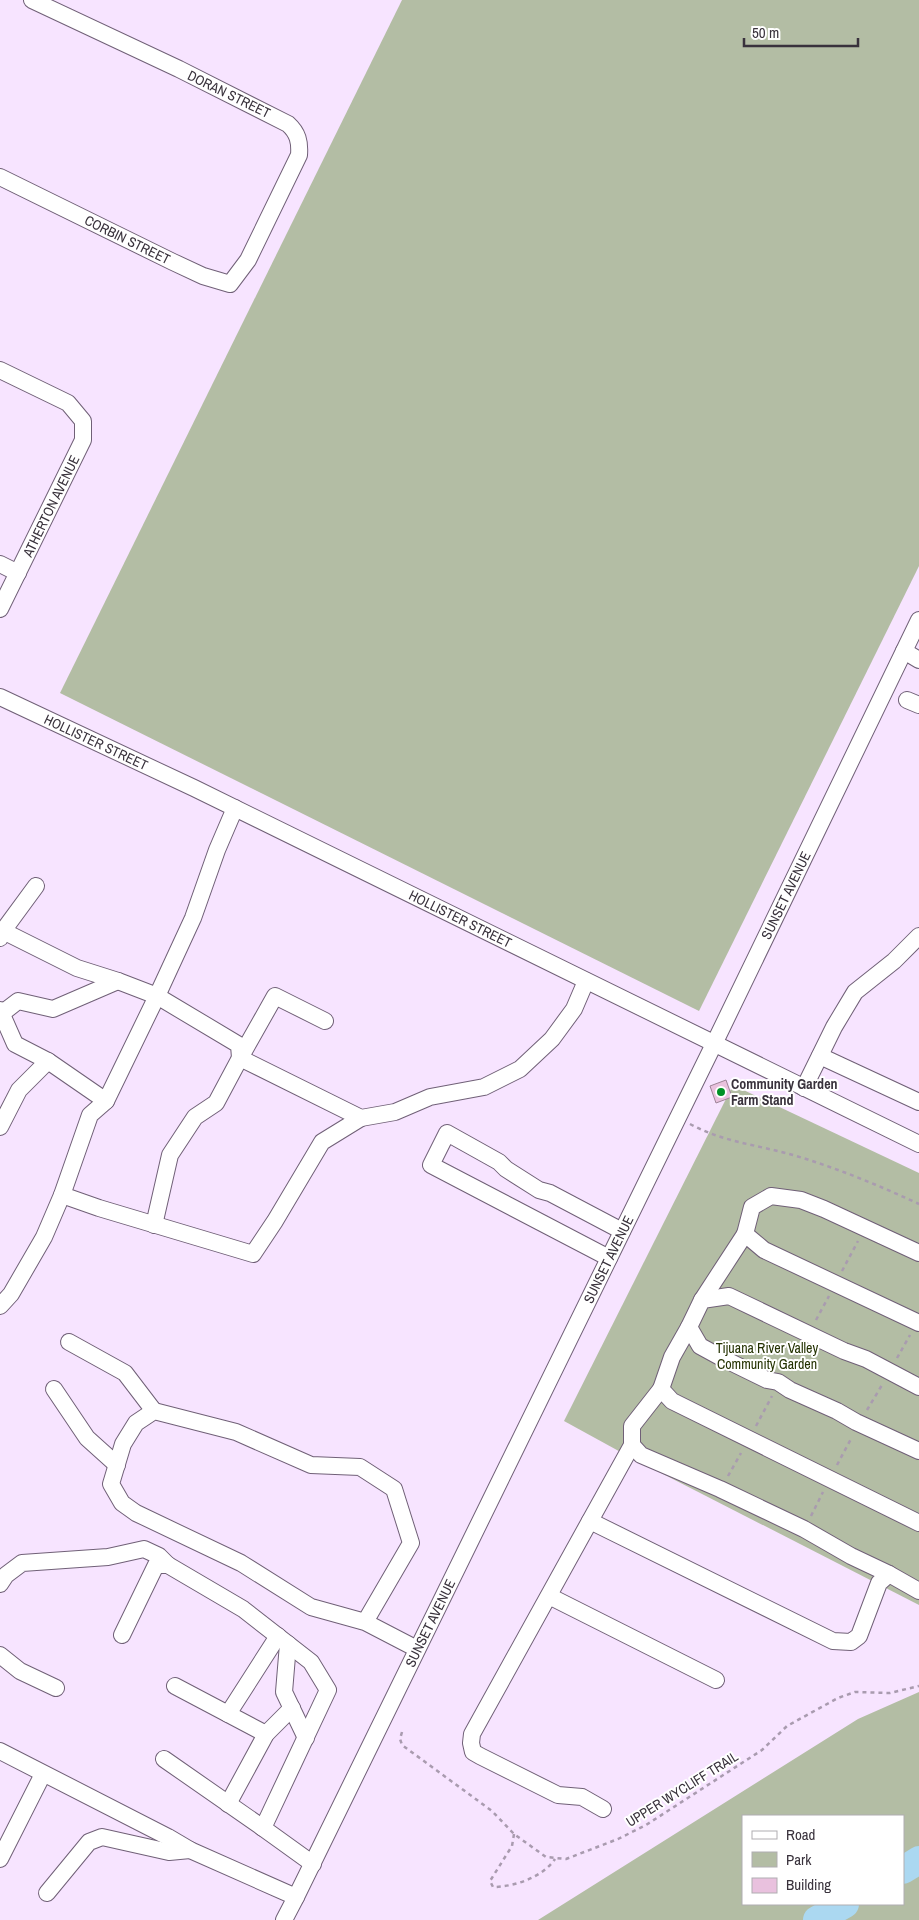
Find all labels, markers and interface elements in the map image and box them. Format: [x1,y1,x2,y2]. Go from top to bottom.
scale bar [744,15,858,47]
text: 50 m [752,22,779,43]
street label: DORAN STREET [185,66,273,122]
street label: CORBIN STREET [82,211,173,268]
street label: ATHERTON AVENUE [18,452,83,561]
street label: HOLLISTER STREET [41,710,151,774]
street label: SUNSET AVENUE [757,848,815,942]
street label: HOLLISTER STREET [406,886,515,952]
place label: Community Garden Farm Stand [731,1075,838,1109]
marker: Community Garden Farm Stand [715,1086,727,1098]
street label: SUNSET AVENUE [579,1213,638,1306]
park label: Tijuana River Valley Community Garden [716,1339,818,1373]
street label: SUNSET AVENUE [401,1576,459,1670]
street label: UPPER WYCLIFF TRAIL [623,1747,742,1831]
legend [742,1815,904,1905]
text: Road [786,1824,815,1845]
text: Park [786,1849,812,1870]
text: Building [786,1874,831,1895]

